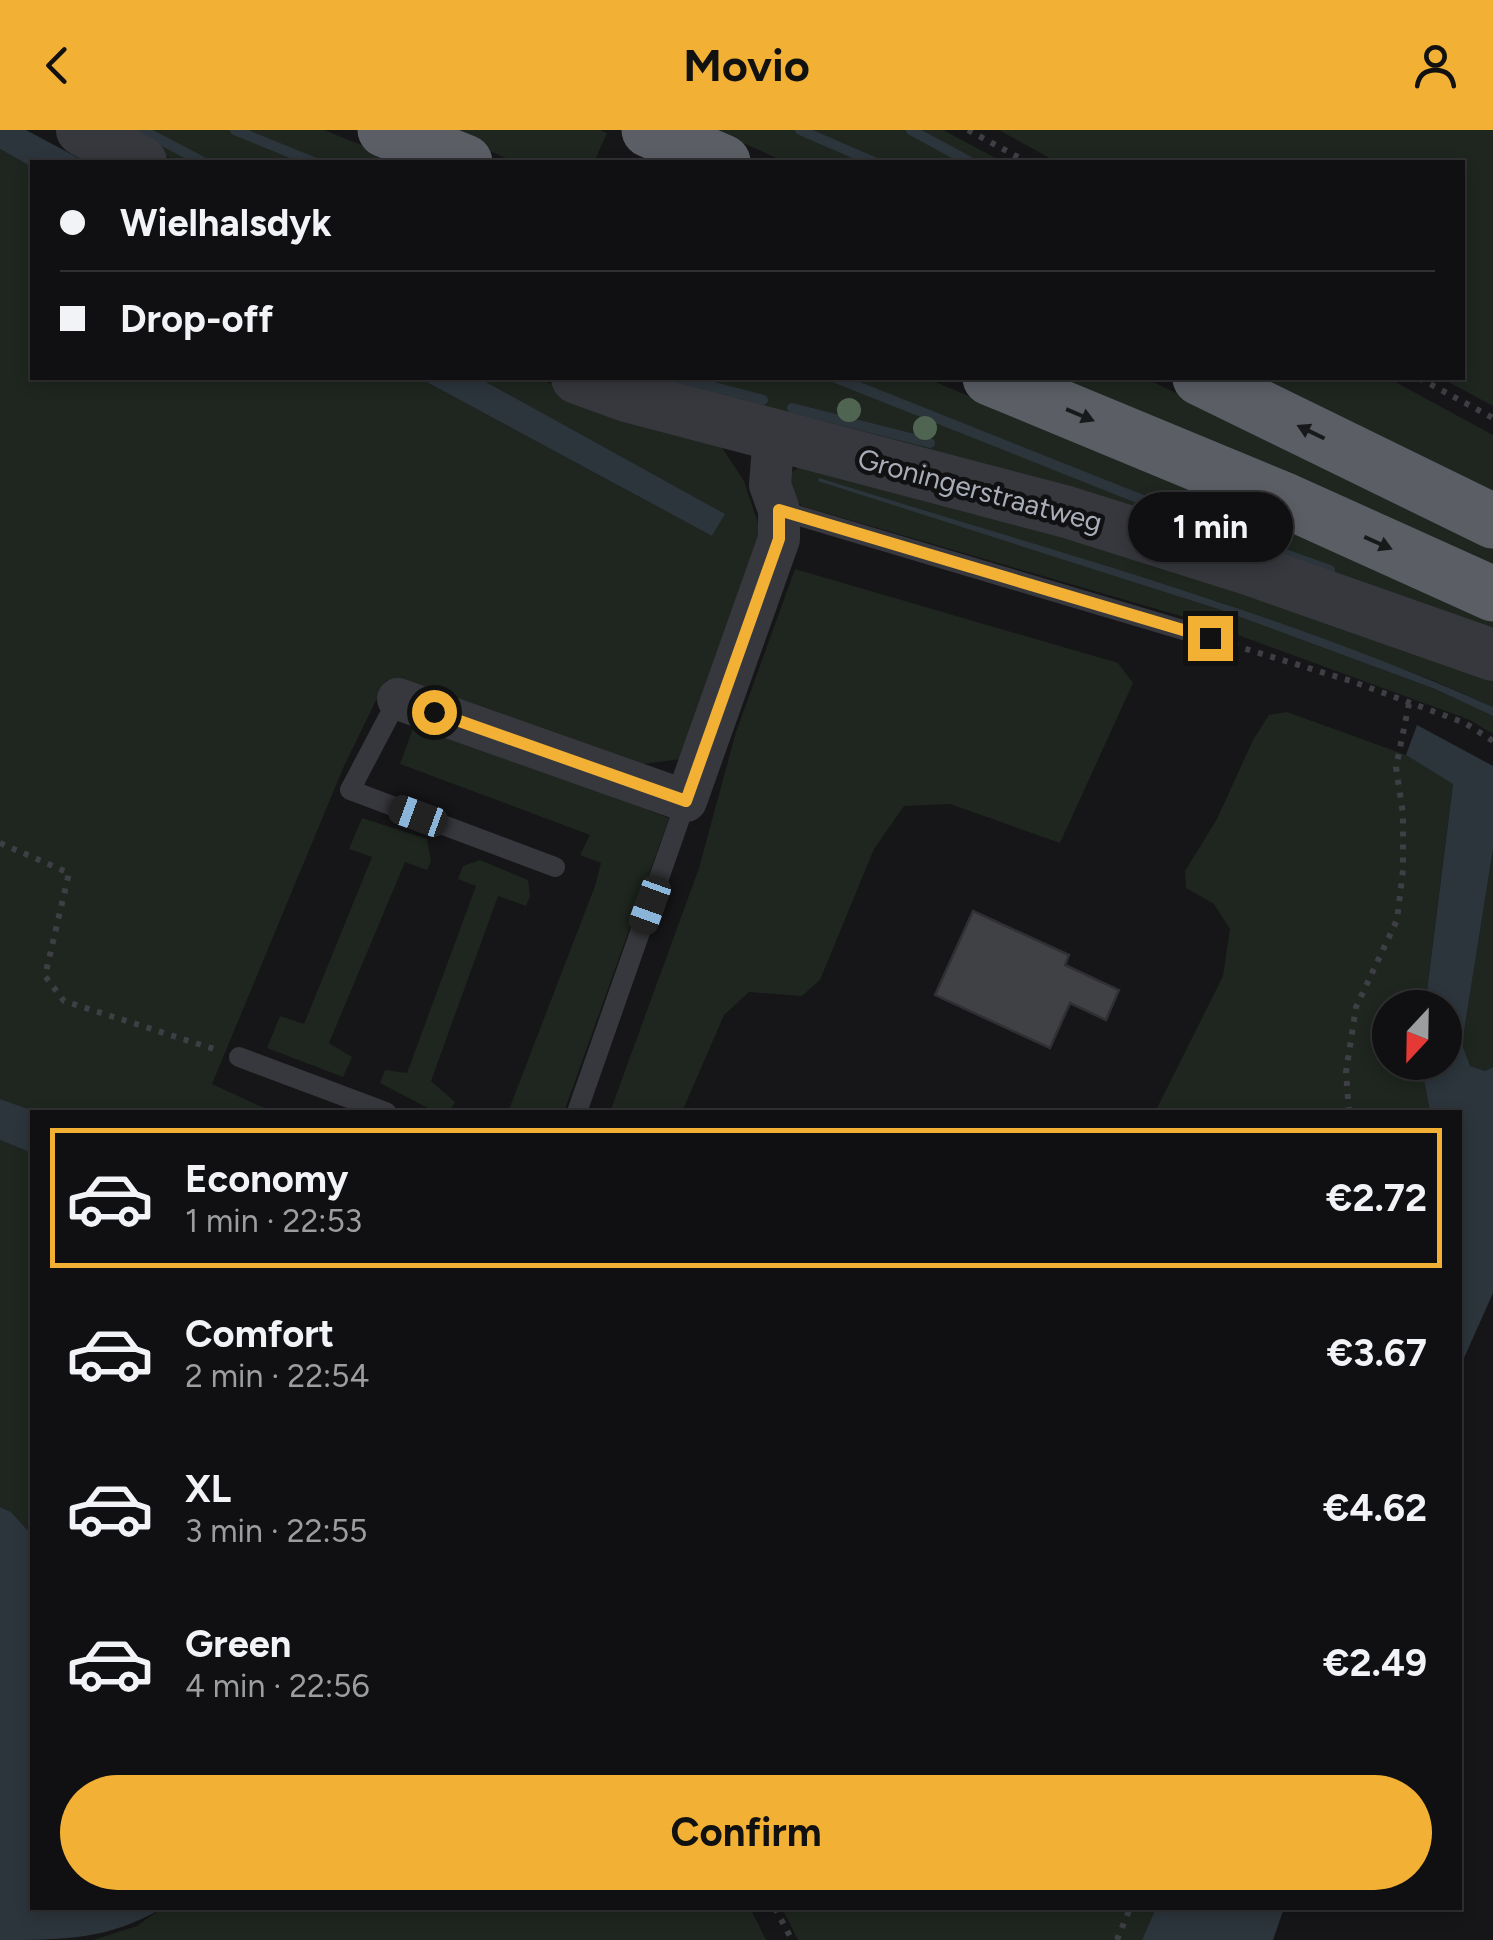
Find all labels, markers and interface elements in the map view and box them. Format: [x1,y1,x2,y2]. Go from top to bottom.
icon: back [30,38,85,93]
text: Movio [683,38,810,92]
icon: person [1408,38,1463,93]
text: Wielhalsdyk [120,200,332,246]
text: Drop-off [120,296,273,342]
one-way arrow [1065,407,1094,423]
one-way arrow [1297,423,1326,440]
street label: Groningerstraatweg [854,441,1106,539]
callout: 1 min [1128,493,1292,563]
text: 1 min [1173,508,1248,546]
one-way arrow [1364,534,1393,551]
route end [1188,616,1233,661]
route start [412,690,457,735]
car [385,792,451,840]
car [626,872,674,938]
north arrow [1372,990,1462,1080]
map controls [1372,990,1462,1080]
icon: car [65,1153,155,1243]
text: Economy [185,1156,348,1202]
text: €2.72 [1326,1175,1427,1221]
text: 1 min · 22:53 [185,1202,362,1240]
icon: car [65,1308,155,1398]
text: Comfort [185,1311,334,1357]
text: €3.67 [1327,1330,1427,1376]
text: 2 min · 22:54 [185,1357,369,1395]
icon: car [65,1463,155,1553]
text: XL [185,1466,231,1512]
text: €4.62 [1323,1485,1427,1531]
text: 3 min · 22:55 [185,1512,367,1550]
icon: car [65,1618,155,1708]
text: Green [185,1621,291,1667]
text: €2.49 [1323,1640,1427,1686]
text: 4 min · 22:56 [185,1667,370,1705]
button: Confirm [60,1775,1432,1890]

